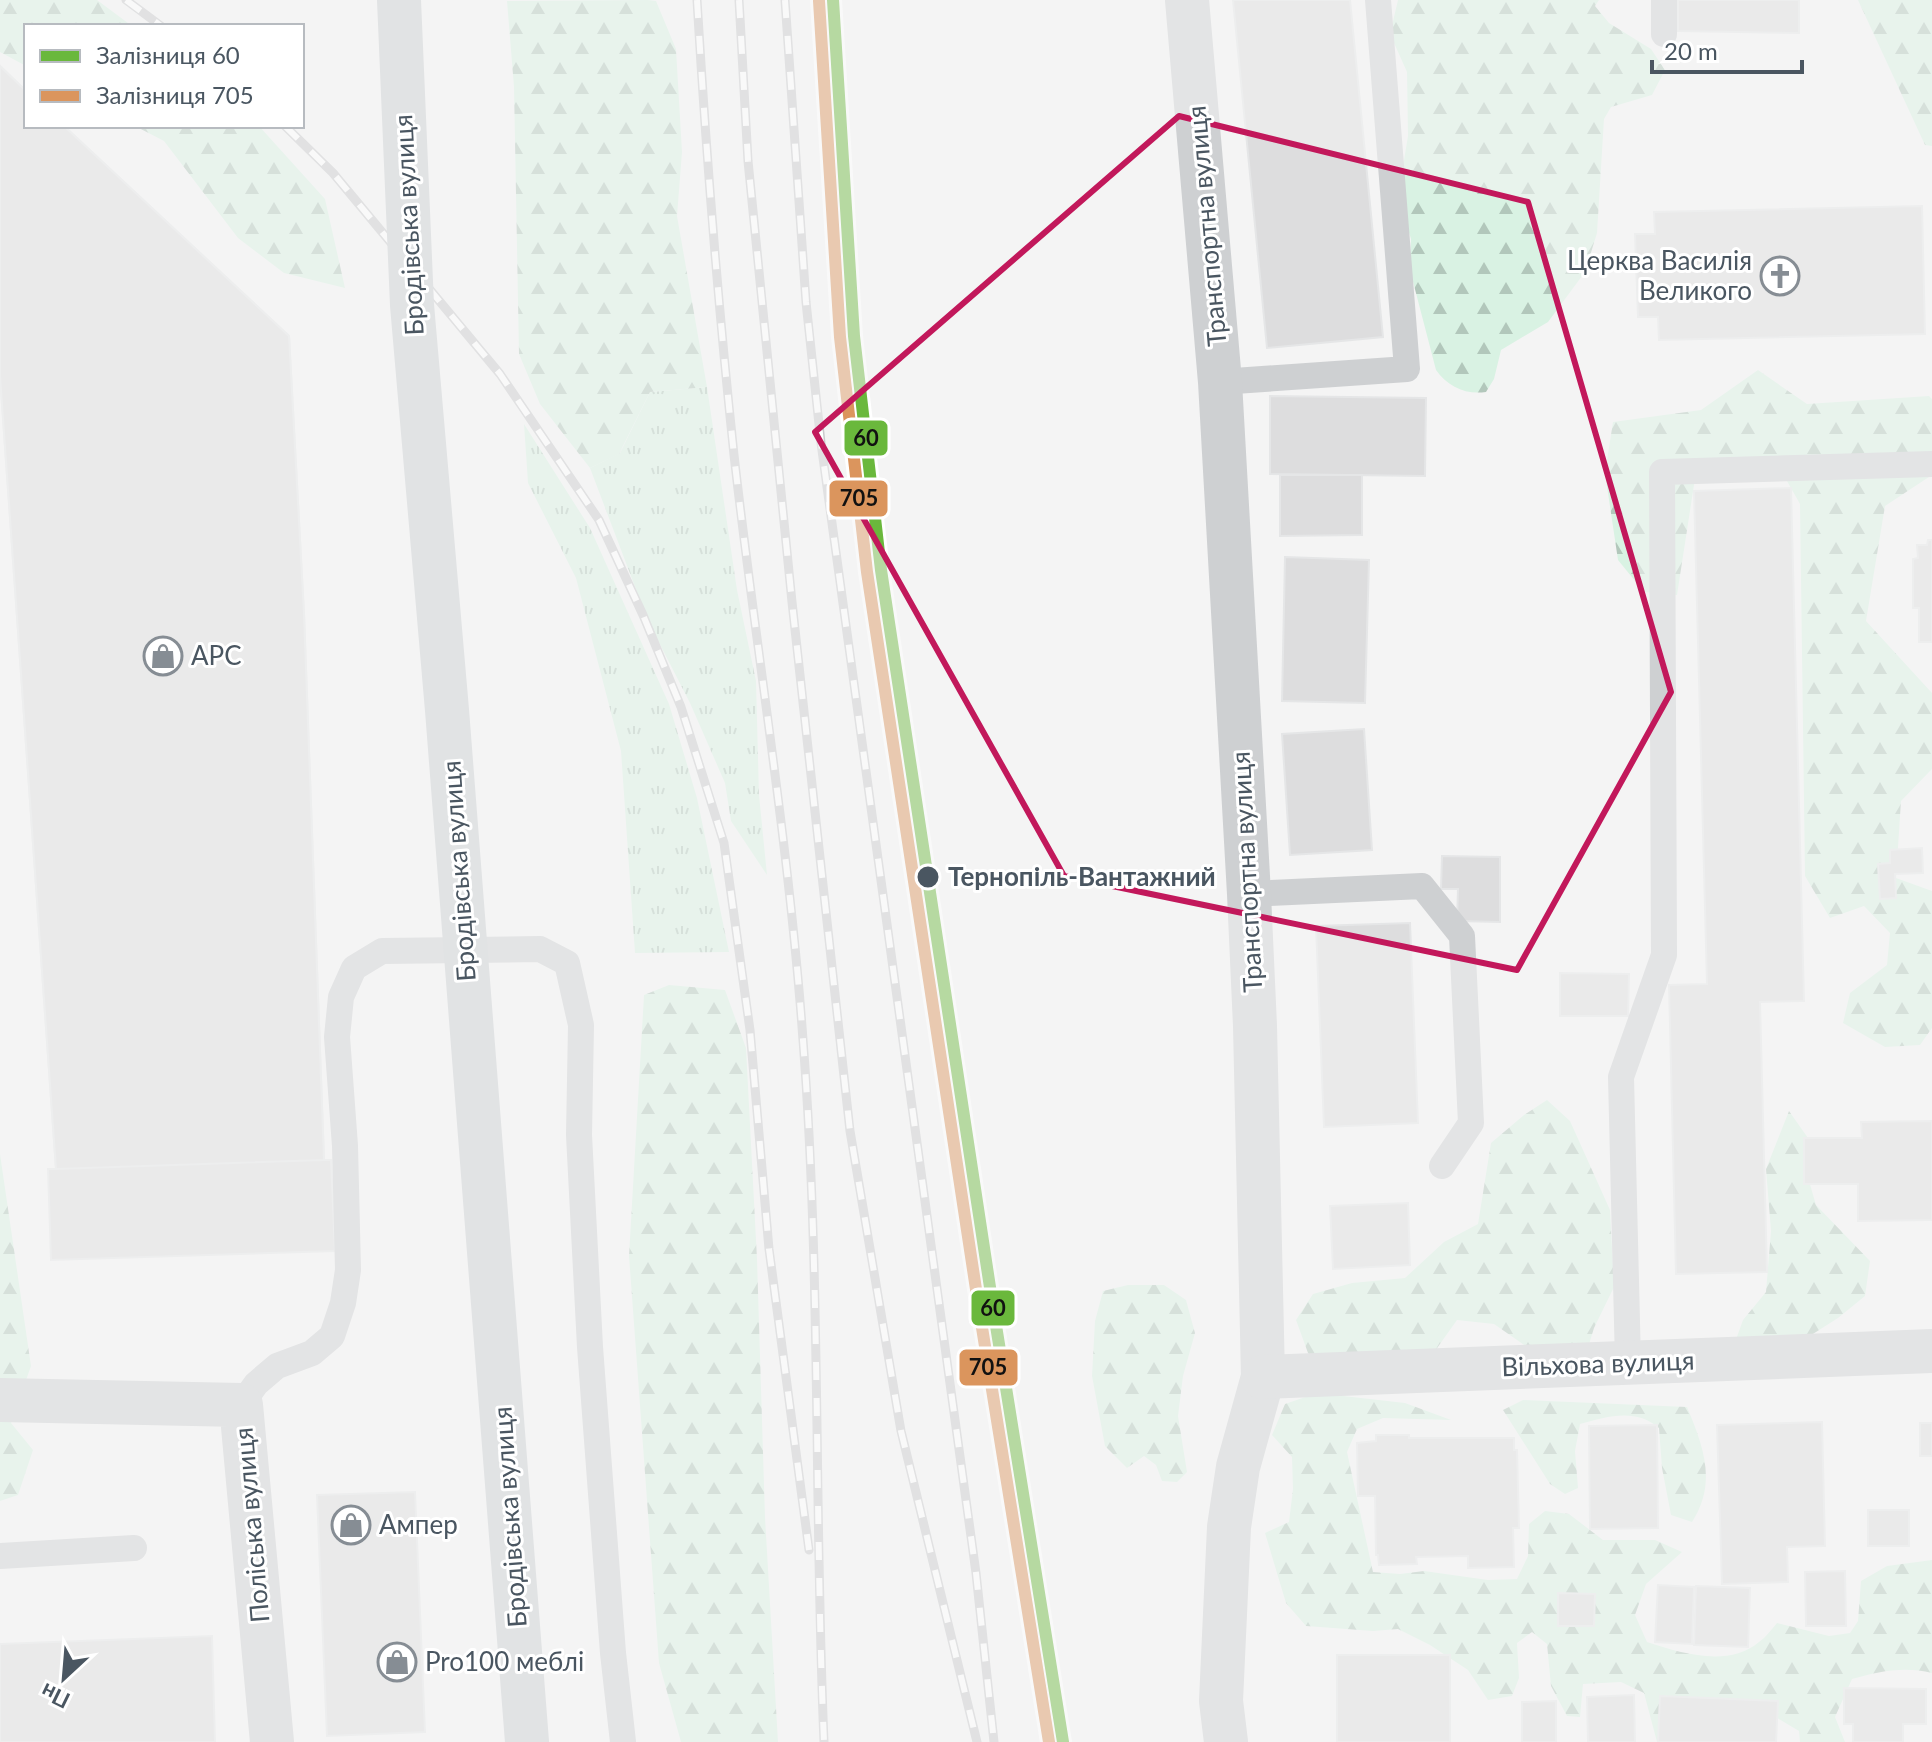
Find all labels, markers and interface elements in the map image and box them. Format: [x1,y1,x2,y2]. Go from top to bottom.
legend [24,24,304,128]
scale bar [1652,24,1802,74]
text: 20 m [1664,36,1718,65]
text: Залізниця 60 [96,40,240,69]
text: Залізниця 705 [96,80,254,109]
street label: Транспортна вулиця [1180,104,1232,348]
street label: Бродівська вулиця [386,114,430,336]
place label: Церква Василія Великого [1567,244,1752,306]
church icon: Церква Василія Великого [1759,255,1801,297]
line badge: 60 [843,419,889,457]
text: 60 [853,424,879,451]
line badge: 705 [828,479,889,518]
text: 705 [840,484,878,511]
shop icon: АРС [142,635,184,677]
place label: АРС [191,639,242,671]
street label: Транспортна вулиця [1224,751,1268,993]
street label: Бродівська вулиця [434,760,482,983]
place label: Тернопіль-Вантажний [948,860,1216,892]
marker: Тернопіль-Вантажний [915,864,941,890]
line badge: 60 [970,1289,1016,1327]
text: 60 [980,1294,1006,1321]
street label: Вільхова вулиця [1501,1344,1695,1382]
line badge: 705 [958,1348,1019,1387]
text: 705 [969,1353,1007,1380]
street label: Бродівська вулиця [485,1406,533,1629]
street label: Поліська вулиця [227,1426,275,1624]
shop icon: Ампер [330,1504,372,1546]
place label: Ампер [379,1508,458,1540]
north arrow [24,1638,104,1718]
shop icon: Pro100 меблі [376,1641,418,1683]
place label: Pro100 меблі [425,1645,584,1677]
text: Пн [36,1678,74,1715]

